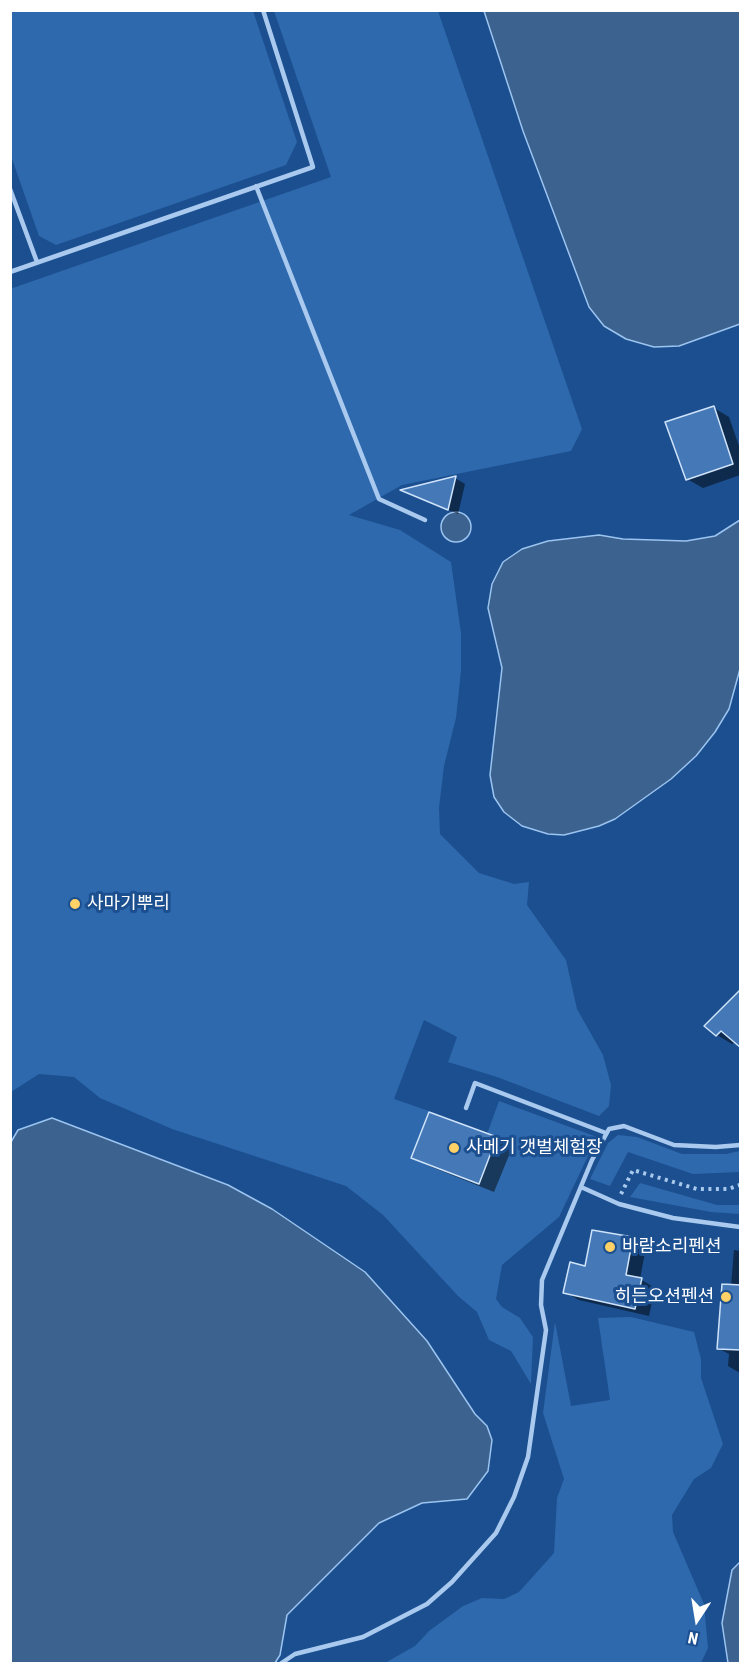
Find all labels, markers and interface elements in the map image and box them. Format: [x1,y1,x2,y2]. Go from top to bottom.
place label: 사마기뿌리 [87,893,170,915]
marker: 사마기뿌리 [68,897,82,911]
place label: 사메기 갯벌체험장 [466,1137,603,1159]
marker: 사메기 갯벌체험장 [447,1141,461,1155]
place label: 바람소리펜션 [622,1236,721,1258]
marker: 바람소리펜션 [603,1240,617,1254]
place label: 히든오션펜션 [615,1286,714,1308]
marker: 히든오션펜션 [719,1290,733,1304]
north arrow [667,1590,727,1650]
text: N [686,1628,700,1648]

